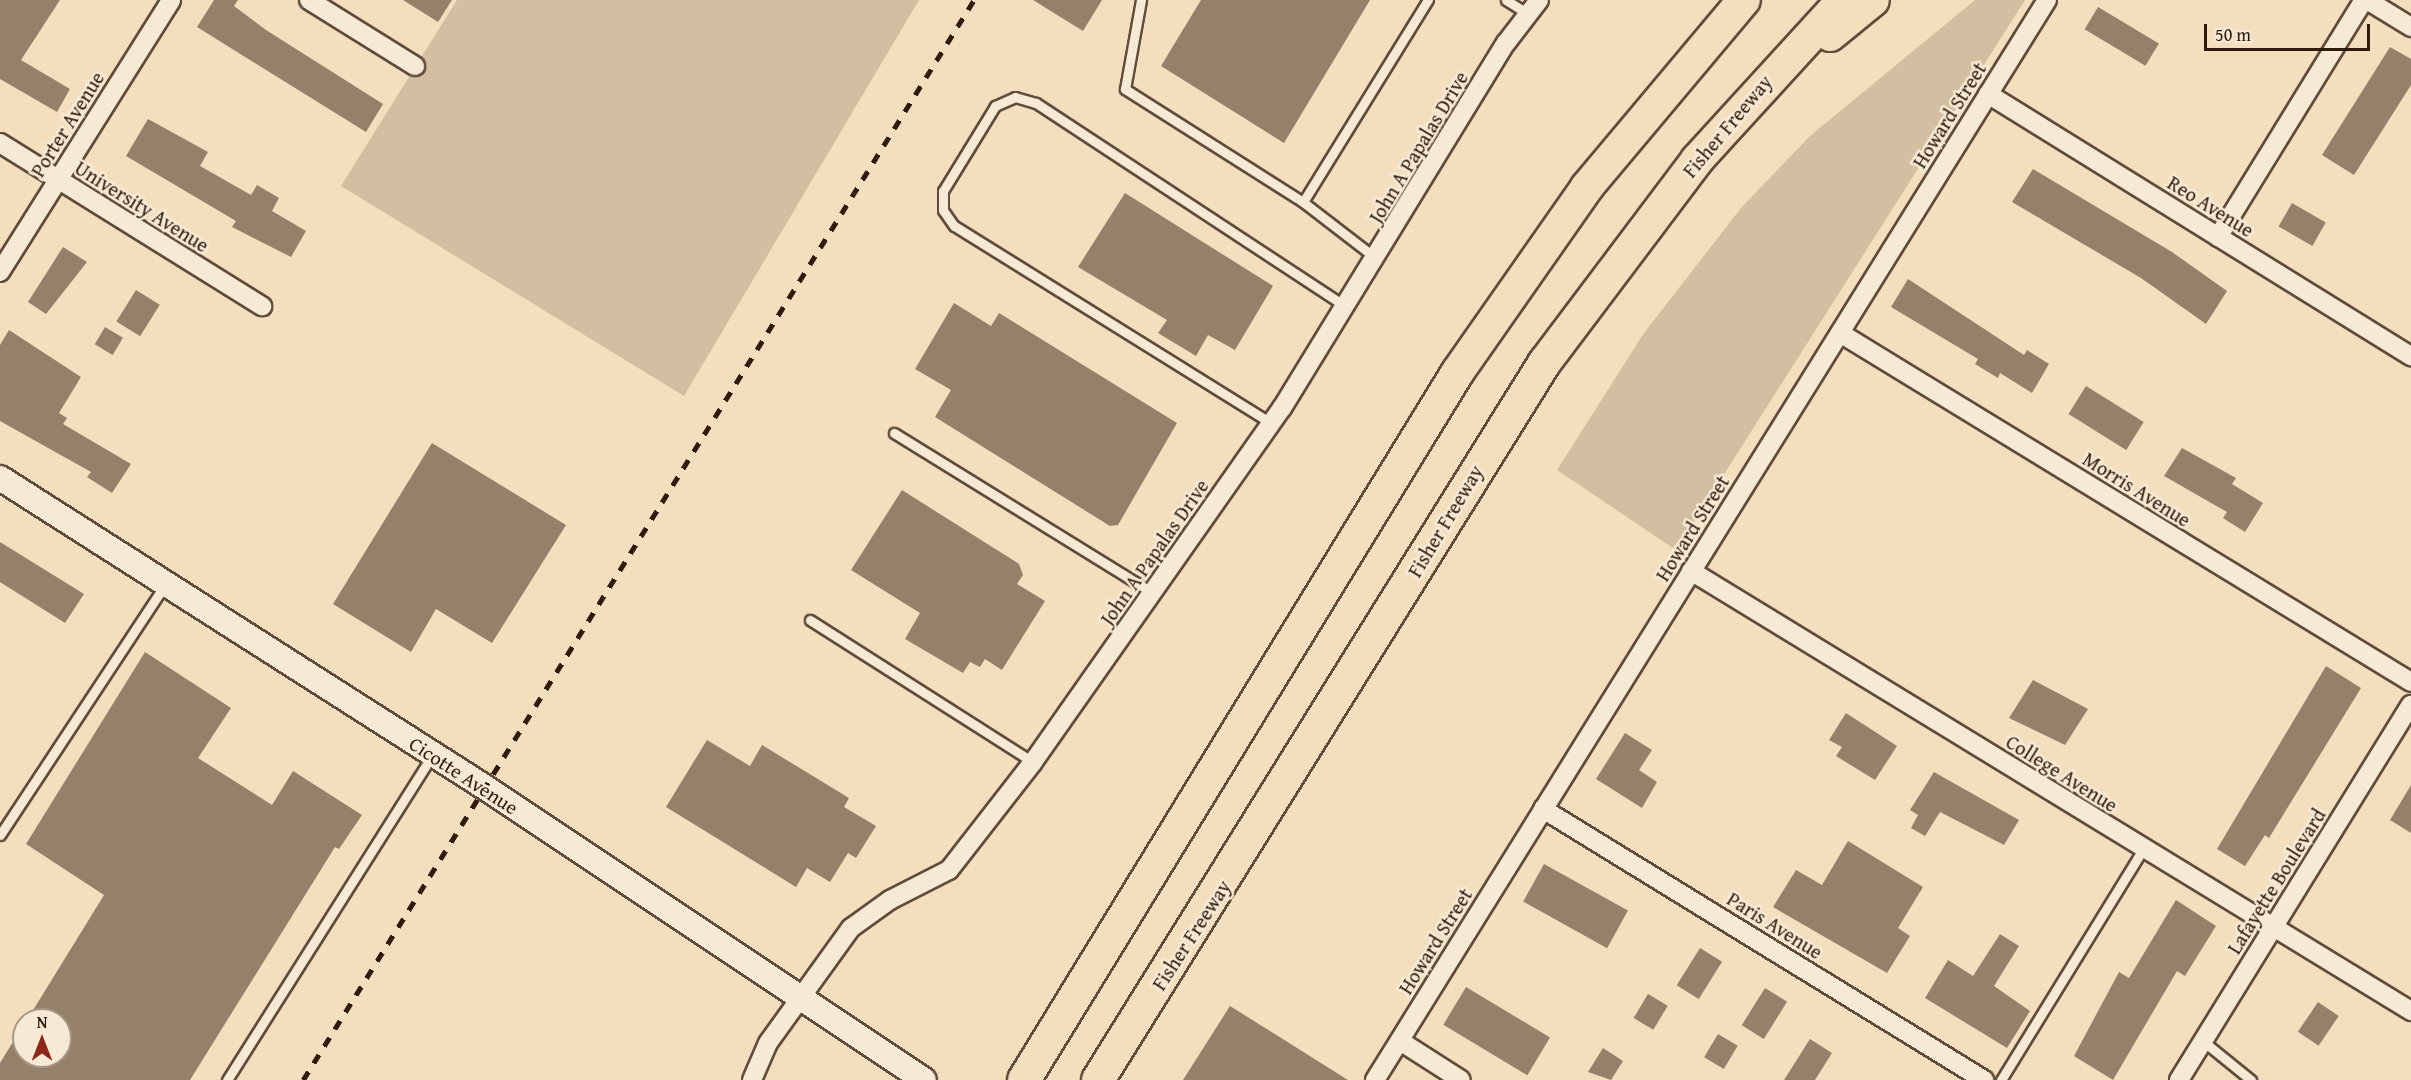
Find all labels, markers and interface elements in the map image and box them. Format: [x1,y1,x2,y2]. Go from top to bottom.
scale bar [2207,12,2374,50]
text: 50 m [2215,21,2251,48]
street label: Howard Street [1907,58,1991,172]
street label: Porter Avenue [25,67,109,181]
street label: John A Papalas Drive [1363,67,1473,227]
street label: Fisher Freeway [1677,70,1777,182]
street label: University Avenue [71,155,213,257]
street label: Reo Avenue [2164,170,2258,242]
street label: Morris Avenue [2079,446,2195,532]
street label: Fisher Freeway [1402,461,1488,581]
street label: Howard Street [1650,471,1734,585]
street label: John A Papalas Drive [1095,474,1213,630]
street label: College Avenue [2002,729,2122,817]
street label: Cicotte Avenue [405,731,523,819]
street label: Lafayette Boulevard [2222,804,2330,958]
street label: Fisher Freeway [1147,875,1235,995]
street label: Howard Street [1393,884,1477,998]
street label: Paris Avenue [1723,886,1827,964]
north arrow [12,1008,72,1068]
text: N [37,1010,47,1034]

